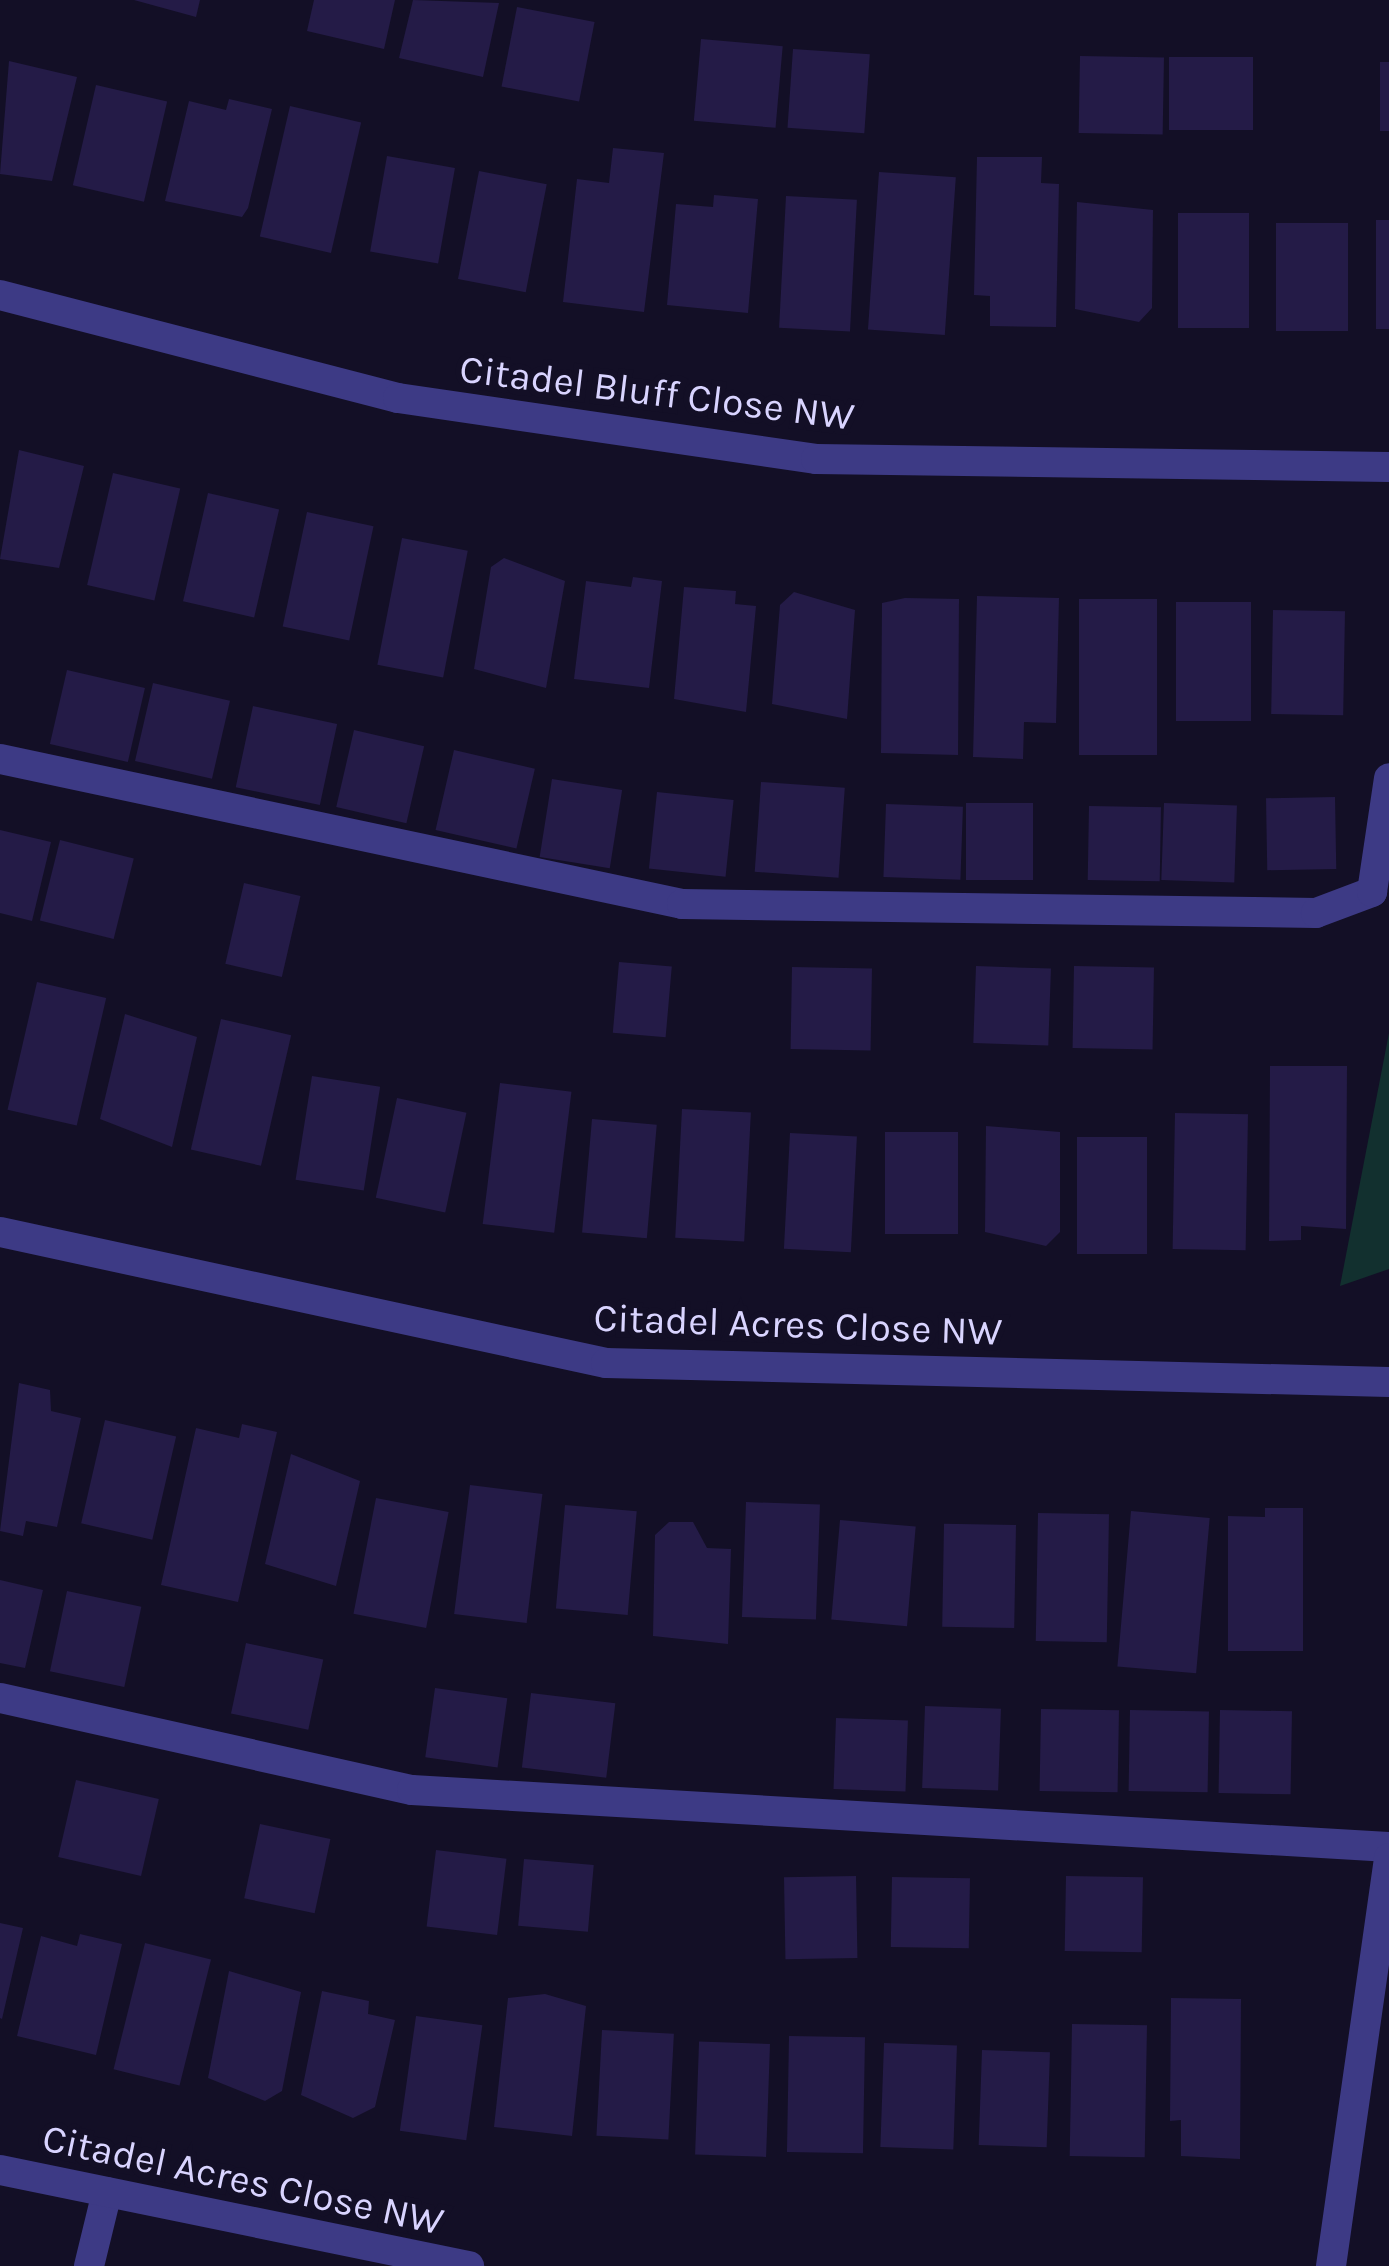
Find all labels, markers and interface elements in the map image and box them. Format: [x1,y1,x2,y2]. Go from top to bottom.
street label: Citadel Bluff Close NW [457,346,857,440]
street label: Citadel Acres Close NW [593,1294,1003,1356]
street label: Citadel Acres Close NW [38,2115,448,2245]

